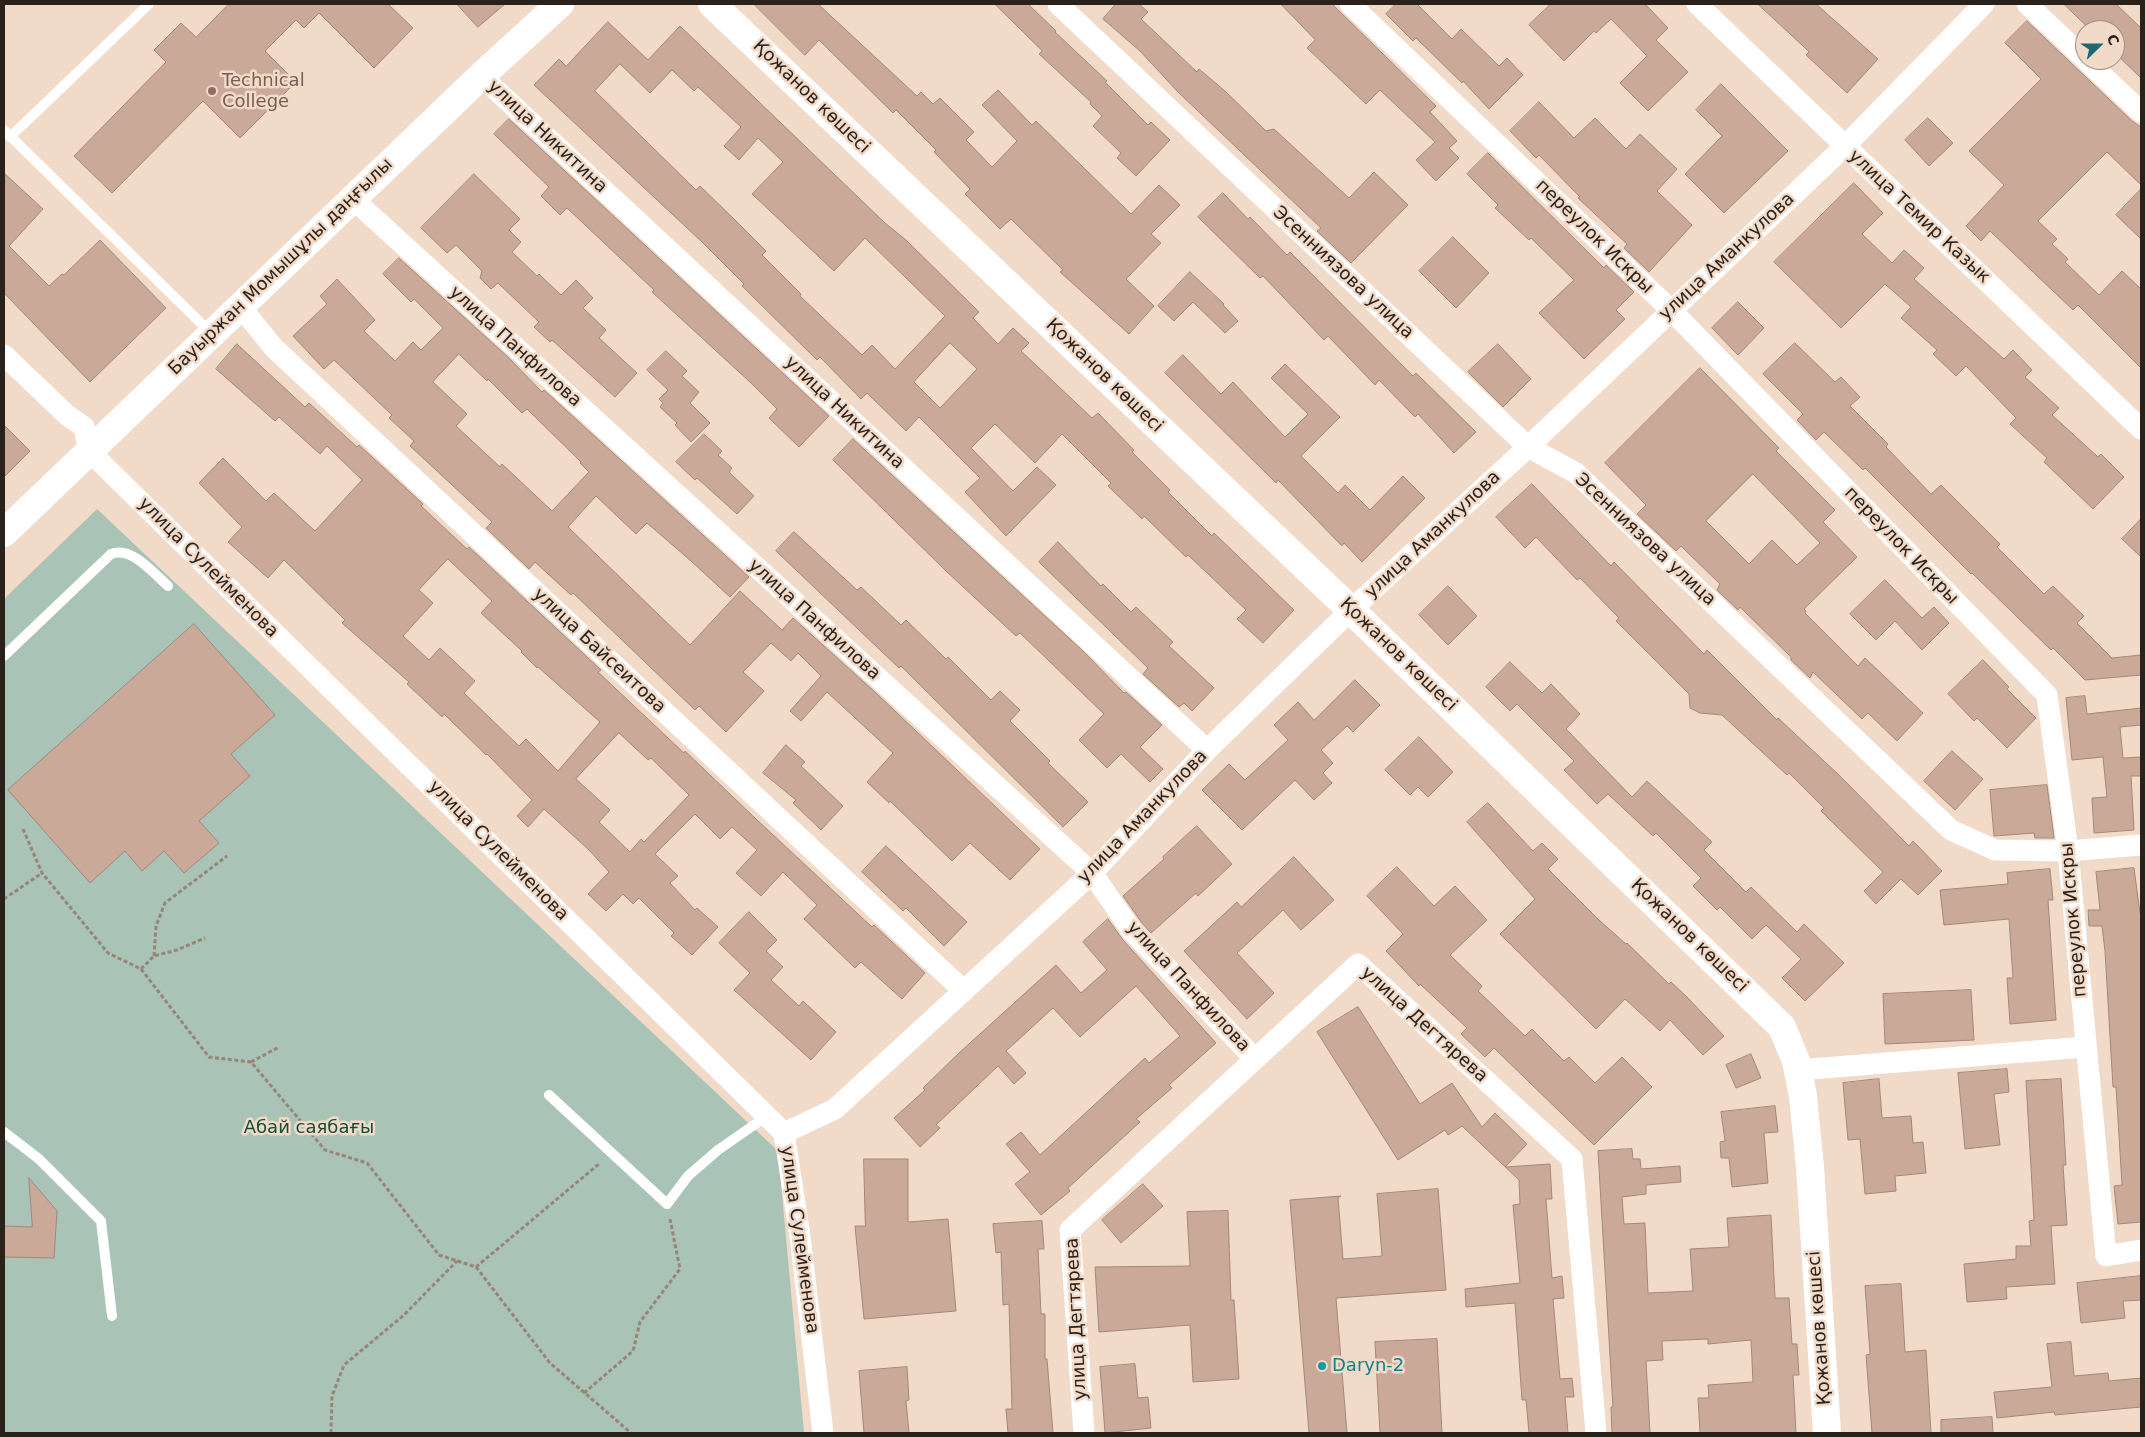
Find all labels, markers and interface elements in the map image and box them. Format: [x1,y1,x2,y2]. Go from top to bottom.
north arrow [2075,20,2125,70]
text: С [2104,32,2122,48]
street label: Қожанов көшесі [748,36,874,158]
place label: Technical College [222,70,305,112]
street label: улица Никитина [483,76,611,198]
marker: Technical College [206,85,218,97]
street label: улица Темир Казык [1844,146,1994,288]
street label: Бауыржан Момышұлы даңғылы [164,154,398,380]
street label: переулок Искры [1531,175,1657,299]
street label: улица Аманкулова [1655,189,1799,325]
street label: Эсенниязова улица [1268,202,1418,344]
street label: улица Панфилова [444,282,586,412]
street label: Қожанов көшесі [1041,315,1167,437]
street label: улица Никитина [780,352,908,474]
street label: улица Аманкулова [1361,467,1505,603]
street label: Эсенниязова улица [1570,469,1720,611]
street label: переулок Искры [1839,483,1963,609]
street label: улица Сулейменова [133,493,283,643]
street label: улица Панфилова [743,555,885,685]
street label: улица Байсеитова [528,584,670,718]
street label: Қожанов көшесі [1335,594,1461,716]
street label: улица Аманкулова [1074,746,1212,888]
street label: улица Сулейменова [423,776,573,926]
street label: переулок Искры [2056,842,2092,998]
street label: Қожанов көшесі [1626,875,1752,997]
street label: улица Панфилова [1122,917,1254,1057]
street label: улица Дегтярева [1356,962,1492,1088]
park label: Абай саябағы [244,1117,374,1139]
street label: улица Сулейменова [775,1145,823,1335]
street label: улица Дегтярева [1062,1237,1092,1401]
street label: Қожанов көшесі [1804,1250,1836,1406]
place label: Daryn-2 [1332,1355,1404,1377]
marker: Daryn-2 [1316,1360,1328,1372]

